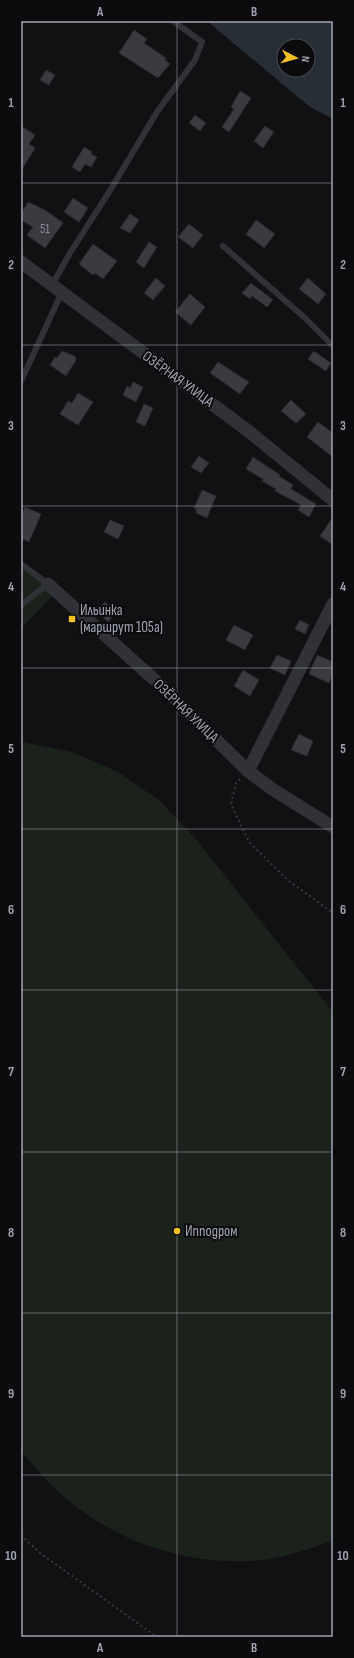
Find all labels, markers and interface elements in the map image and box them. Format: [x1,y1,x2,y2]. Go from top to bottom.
text: A [96,4,104,20]
text: B [251,4,257,20]
north arrow [276,38,316,78]
text: N [299,55,312,63]
text: 1 [8,95,14,111]
text: 1 [340,95,346,111]
house number: 51 [40,221,50,237]
text: 2 [8,257,14,273]
text: 2 [340,257,346,273]
street label: ОЗЁРНАЯ УЛИЦА [139,347,218,412]
text: 3 [8,418,14,434]
text: 3 [340,418,346,434]
text: 4 [8,579,14,595]
text: 4 [340,579,346,595]
place label: Ильинка (маршрут 105а) [80,601,163,637]
marker: Ильинка (маршрут 105а) [67,614,77,624]
street label: ОЗЁРНАЯ УЛИЦА [149,675,223,747]
text: 5 [8,741,14,757]
text: 5 [340,741,346,757]
text: 6 [8,902,14,918]
text: 6 [340,902,346,918]
text: 7 [8,1064,14,1080]
text: 7 [340,1064,346,1080]
place label: Ипподром [185,1222,238,1241]
text: 8 [8,1225,14,1241]
text: 8 [340,1225,346,1241]
marker: Ипподром [172,1226,182,1236]
text: 9 [8,1386,14,1402]
text: 9 [340,1386,346,1402]
text: 10 [5,1548,17,1564]
text: 10 [337,1548,349,1564]
text: A [96,1640,104,1656]
text: B [251,1640,257,1656]

